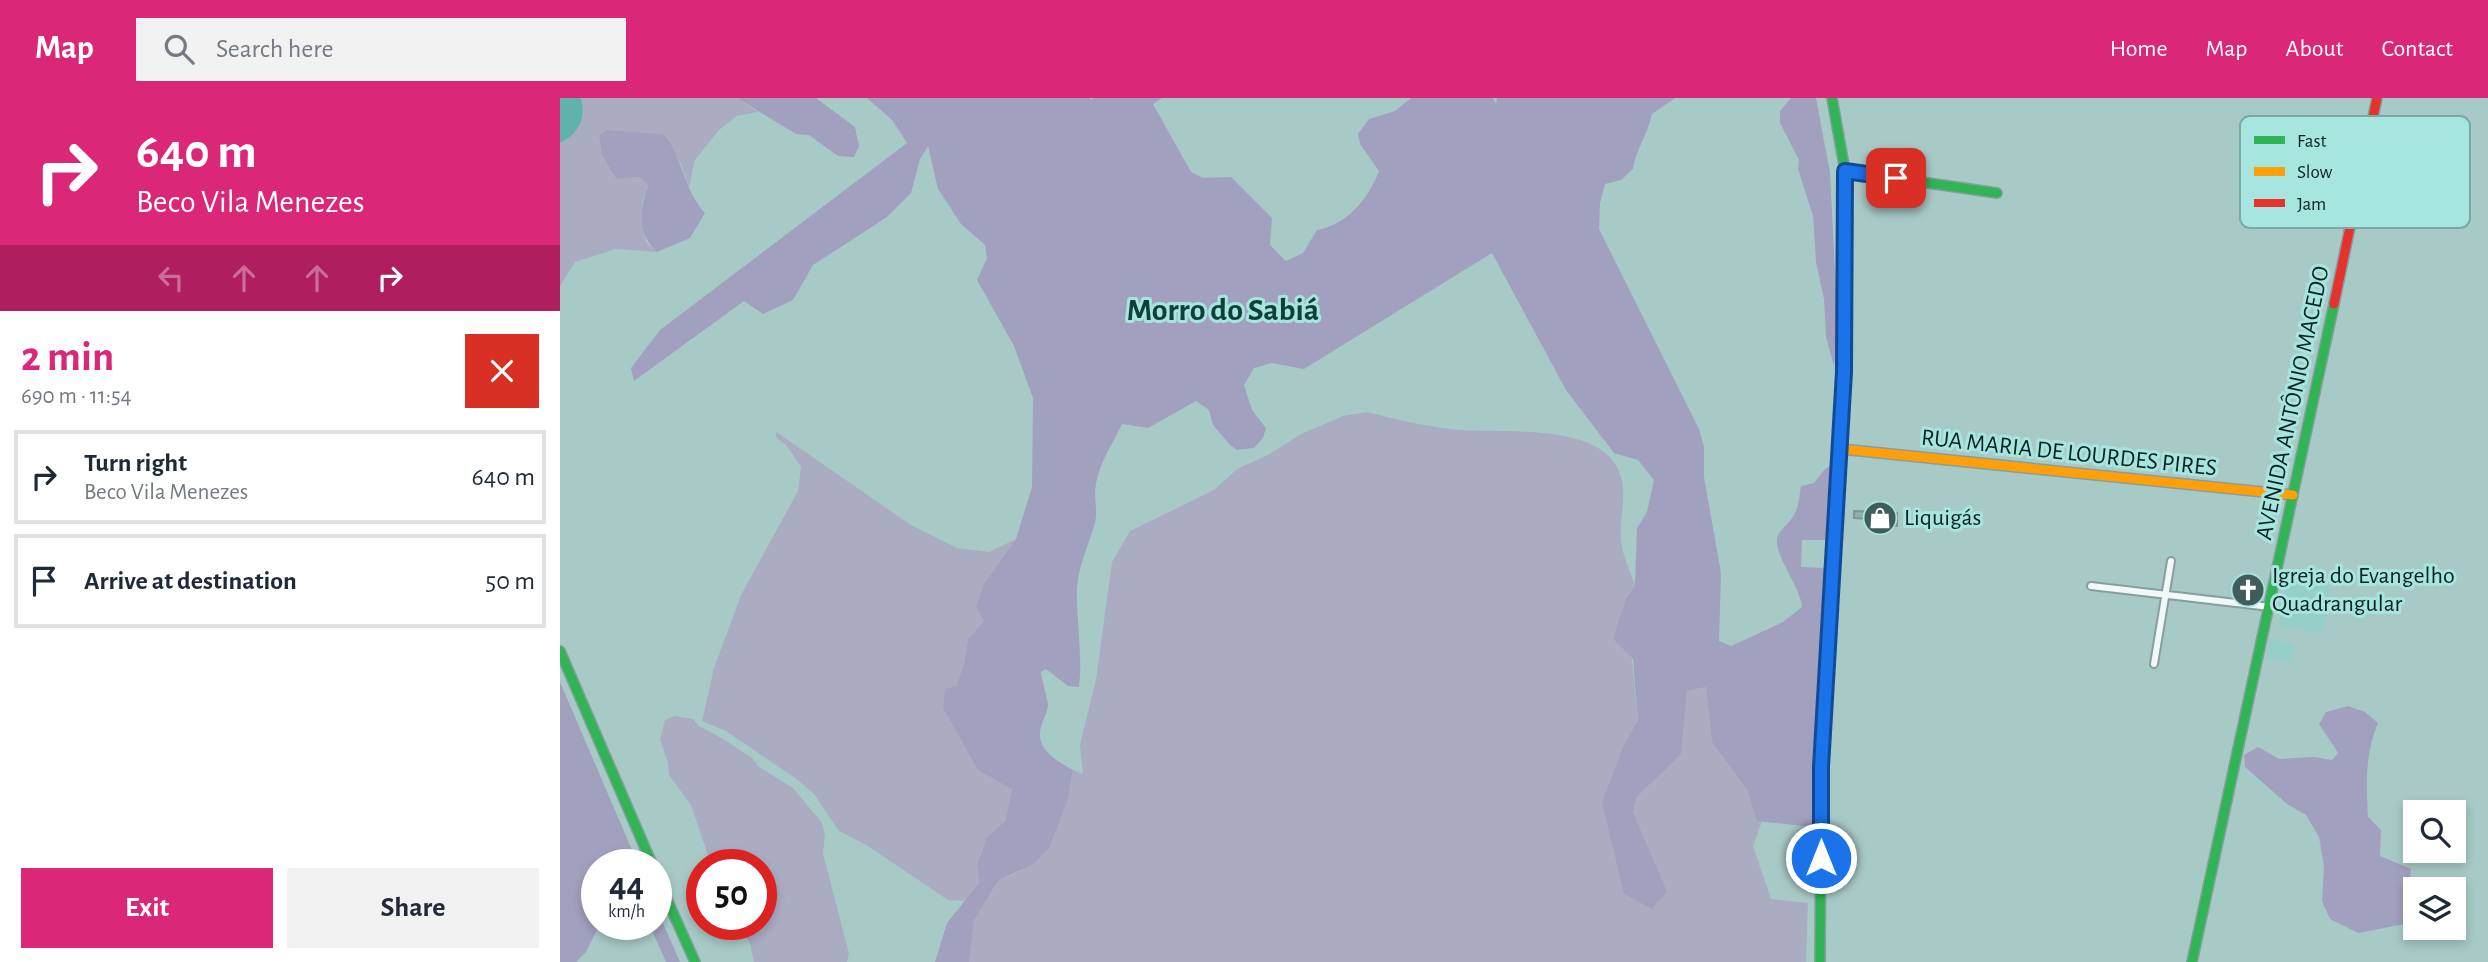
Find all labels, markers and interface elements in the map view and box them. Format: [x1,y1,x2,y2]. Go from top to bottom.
search box [136,18,626,81]
icon: search [160,30,198,68]
text: Map [35,32,94,65]
text: Search here [216,36,334,62]
text: Home [2110,37,2168,61]
text: Map [2206,37,2248,61]
text: About [2286,37,2343,61]
text: Contact [2381,37,2453,61]
legend [2240,116,2470,228]
icon: right [21,126,112,217]
text: 640 m [136,128,257,177]
text: Fast [2297,132,2327,151]
pin [1866,148,1926,208]
icon: arrive [1877,159,1915,197]
text: Slow [2297,163,2333,182]
text: Beco Vila Menezes [136,186,365,218]
text: Jam [2297,195,2326,214]
icon: left [152,259,190,297]
icon: ahead [225,259,263,297]
icon: ahead [298,259,336,297]
icon: right [371,259,409,297]
street label: AVENIDA ANTÔNIO MACEDO [2250,264,2334,542]
district label: Morro do Sabiá [1127,294,1319,326]
button: close [465,334,539,408]
text: 2 min [21,336,114,378]
text: 690 m · 11:54 [21,385,132,408]
street label: RUA MARIA DE LOURDES PIRES [1920,426,2218,480]
text: Turn right [84,450,187,476]
icon: right [25,458,63,496]
text: 640 m [471,464,535,490]
text: Beco Vila Menezes [84,481,248,504]
shop icon: Liquigás [1861,499,1899,537]
place label: Liquigás [1904,506,1981,530]
icon: arrive [25,562,63,600]
place label: Igreja do Evangelho Quadrangular [2272,564,2455,616]
text: Arrive at destination [84,568,297,594]
text: 50 m [485,568,535,594]
church icon: Igreja do Evangelho Quadrangular [2229,571,2267,609]
map controls [2403,800,2466,940]
button: search [2403,800,2466,863]
position arrow [1784,821,1858,895]
speed limit sign: 50 [686,849,777,940]
button: Exit [21,868,273,948]
button: Share [287,868,539,948]
text: 44 [609,868,644,903]
button: layers [2403,877,2466,940]
text: km/h [608,903,645,921]

